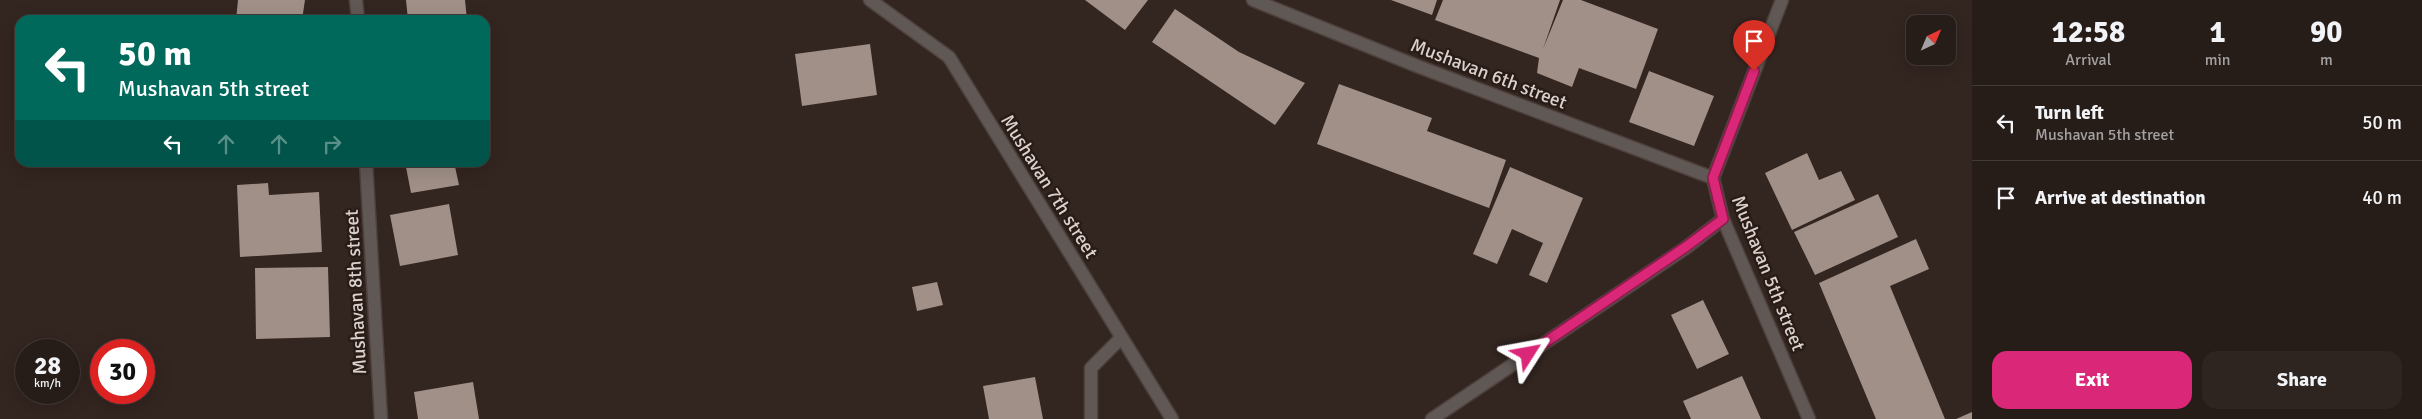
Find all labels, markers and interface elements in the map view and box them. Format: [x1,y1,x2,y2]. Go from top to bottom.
text: 12:58 [2052,14,2125,51]
text: 1 [2210,14,2226,51]
text: 90 [2310,14,2342,51]
north arrow [1906,15,1956,65]
map controls [1906,15,1956,65]
pin [1733,20,1775,71]
icon: arrive [1740,27,1768,55]
text: 50 m [118,32,192,75]
street label: Mushavan 6th street [1407,33,1570,115]
icon: left [35,35,100,100]
text: Arrival [2065,50,2111,70]
text: min [2205,50,2231,70]
text: m [2320,50,2333,70]
text: Mushavan 5th street [118,75,309,102]
text: Turn left [2035,101,2104,125]
icon: left [1992,109,2020,137]
street label: Mushavan 7th street [995,110,1103,263]
text: 50 m [2362,111,2402,135]
text: Mushavan 5th street [2035,125,2174,145]
icon: left [159,130,187,158]
icon: ahead [212,130,240,158]
icon: ahead [265,130,293,158]
icon: right [318,130,346,158]
icon: arrive [1992,184,2020,212]
text: Arrive at destination [2035,186,2206,210]
text: 40 m [2362,186,2402,210]
street label: Mushavan 5th street [1726,192,1810,355]
street label: Mushavan 8th street [340,208,372,375]
position arrow [1501,327,1553,379]
speed limit sign: 30 [90,339,155,404]
text: 28 [34,350,61,381]
button: Exit [1992,351,2192,409]
button: Share [2202,351,2402,409]
text: km/h [34,376,61,391]

